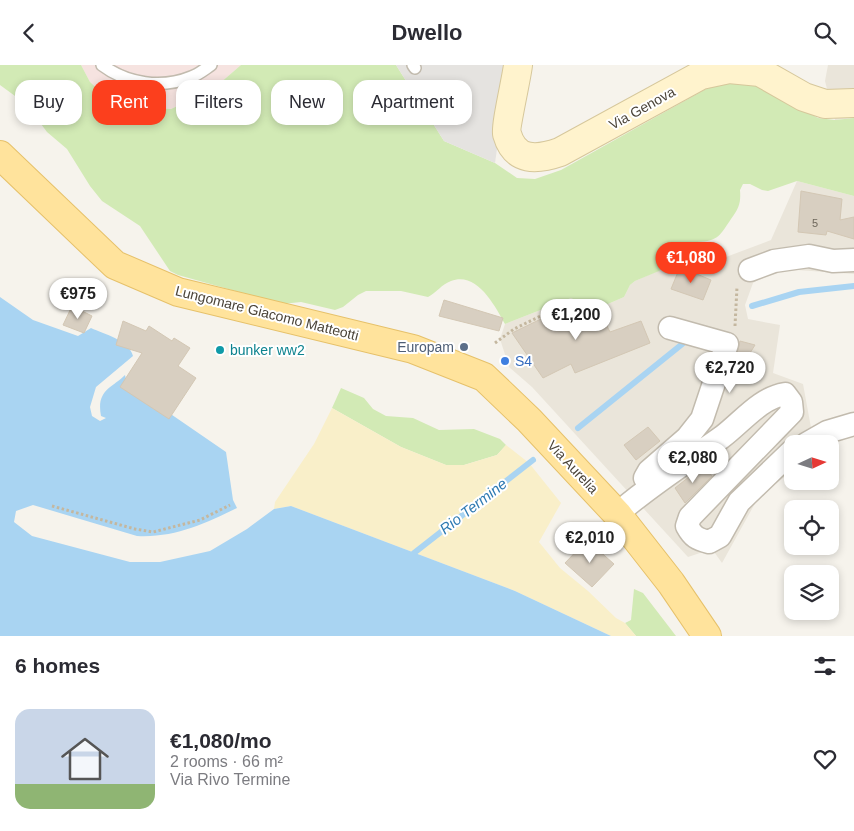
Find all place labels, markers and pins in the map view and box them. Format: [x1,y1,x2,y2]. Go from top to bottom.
pin: €1,080 [650,241,732,284]
pin: €975 [48,277,108,320]
pin: €1,200 [535,299,617,341]
place label: Europam [397,339,454,355]
marker: Europam [458,341,470,353]
place label: bunker ww2 [230,342,305,358]
marker: bunker ww2 [214,344,226,356]
pin: €2,720 [689,351,771,394]
place label: S4 [515,353,532,369]
marker: S4 [499,355,511,367]
pin: €2,080 [652,441,734,484]
pin: €2,010 [549,521,631,564]

